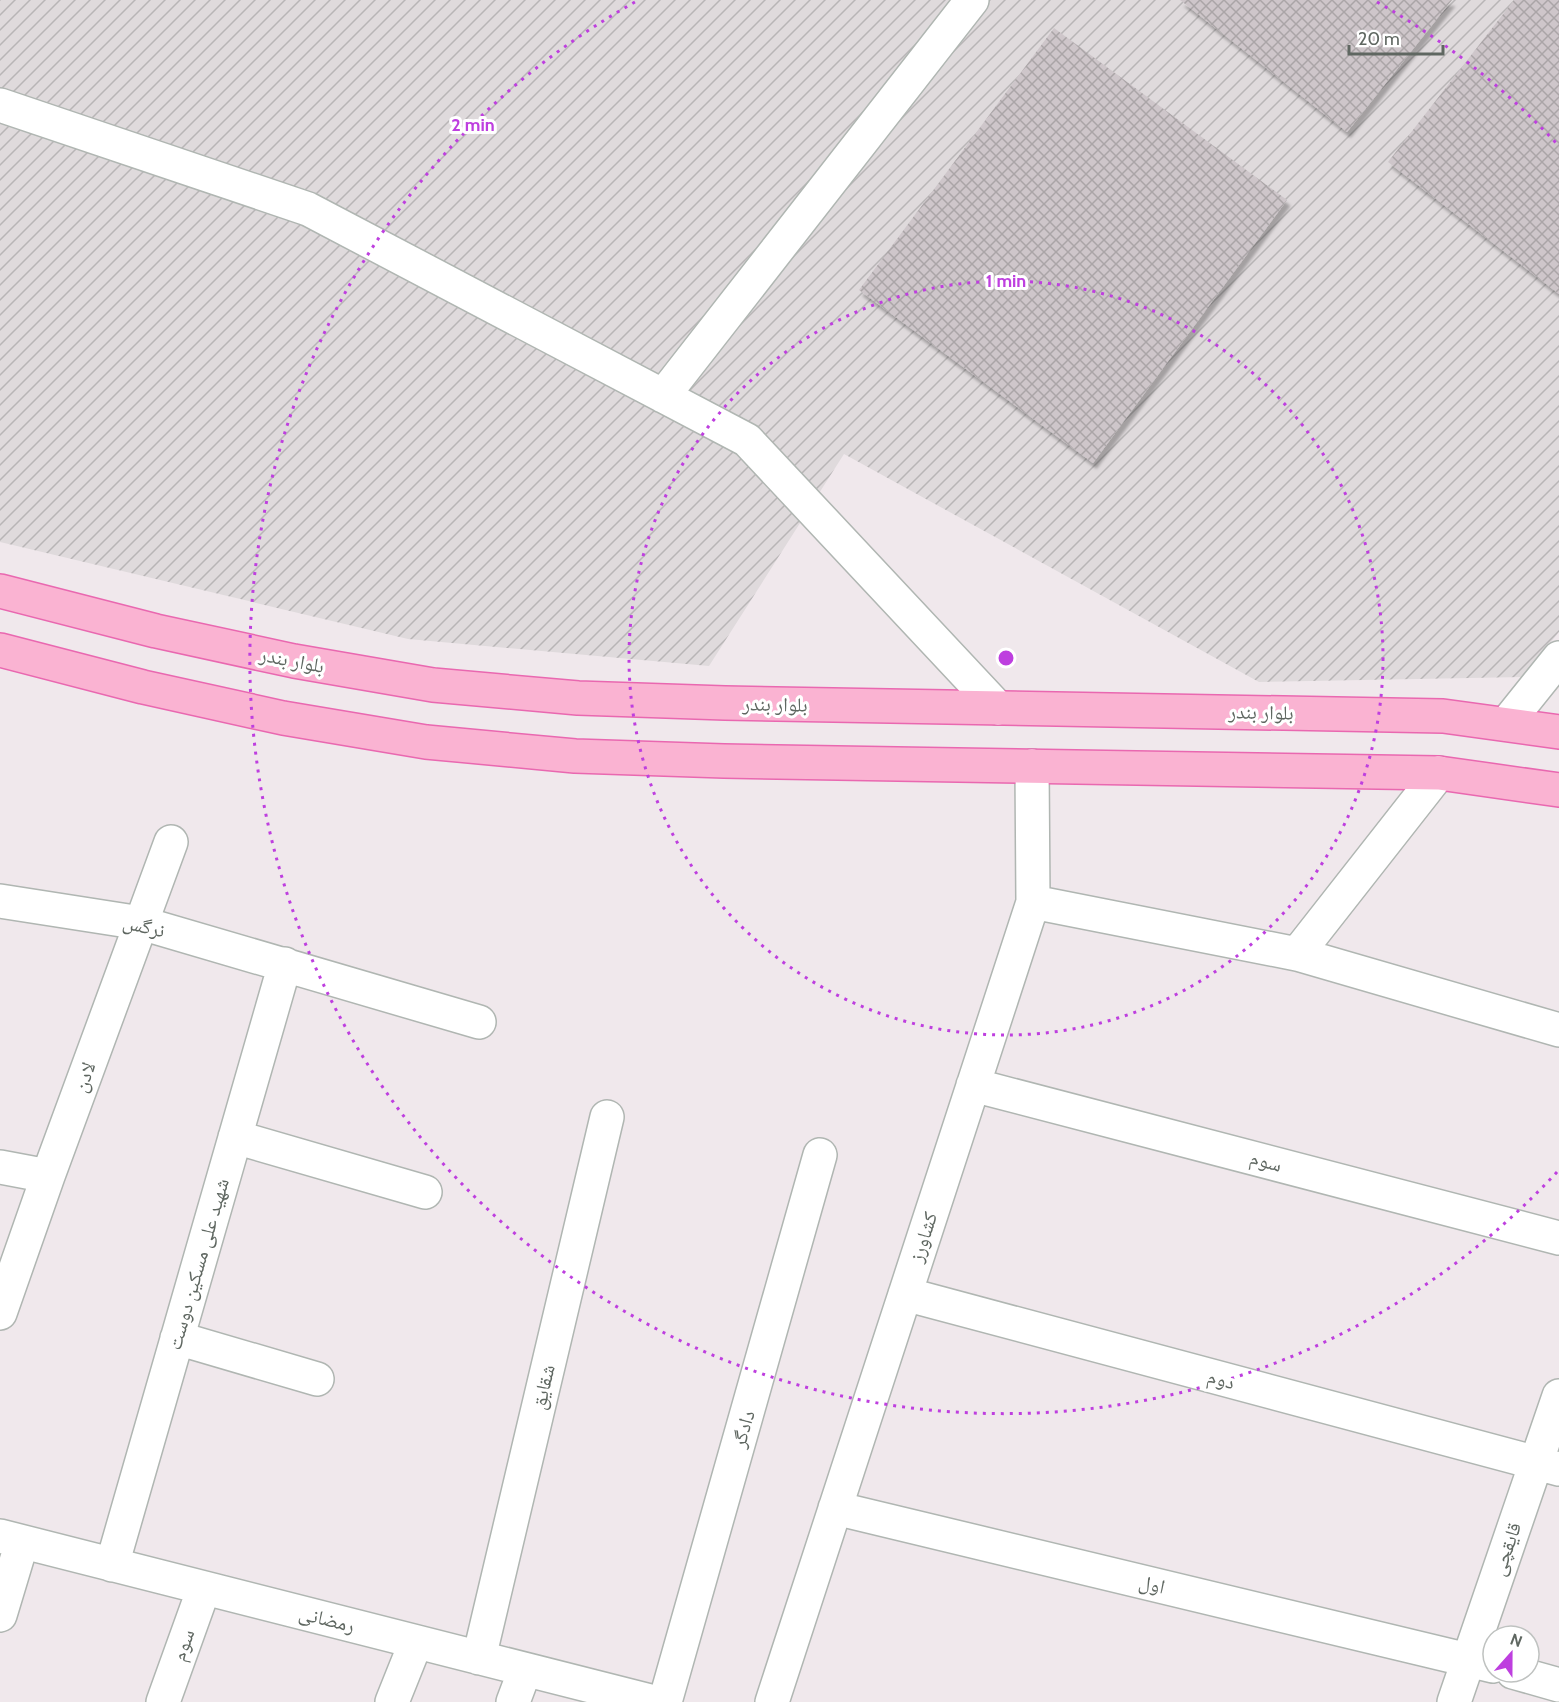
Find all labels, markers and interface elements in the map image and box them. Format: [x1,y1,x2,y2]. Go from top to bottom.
scale bar [1349,18,1444,56]
text: 20 m [1358,28,1400,50]
text: 2 min [451,114,495,136]
text: 1 min [986,270,1026,292]
street label: بلوار بندر [257,642,326,678]
centre of rings [996,648,1016,668]
street label: بلوار بندر [741,691,808,717]
street label: بلوار بندر [1227,699,1294,725]
street label: نرگس [121,910,167,942]
street label: لادن [68,1059,100,1095]
street label: سوم [1247,1145,1285,1179]
street label: شهید علی مسکین دوست [162,1175,234,1353]
street label: کشاورز [903,1209,942,1266]
street label: شقایق [526,1362,560,1412]
street label: دوم [1204,1364,1237,1396]
street label: دادگر [726,1408,760,1451]
street label: قایقچی [1486,1519,1526,1579]
street label: اول [1137,1569,1167,1599]
street label: رمضانی [297,1600,357,1638]
north arrow [1481,1624,1541,1684]
street label: سوم [166,1626,201,1665]
text: N [1508,1630,1525,1651]

